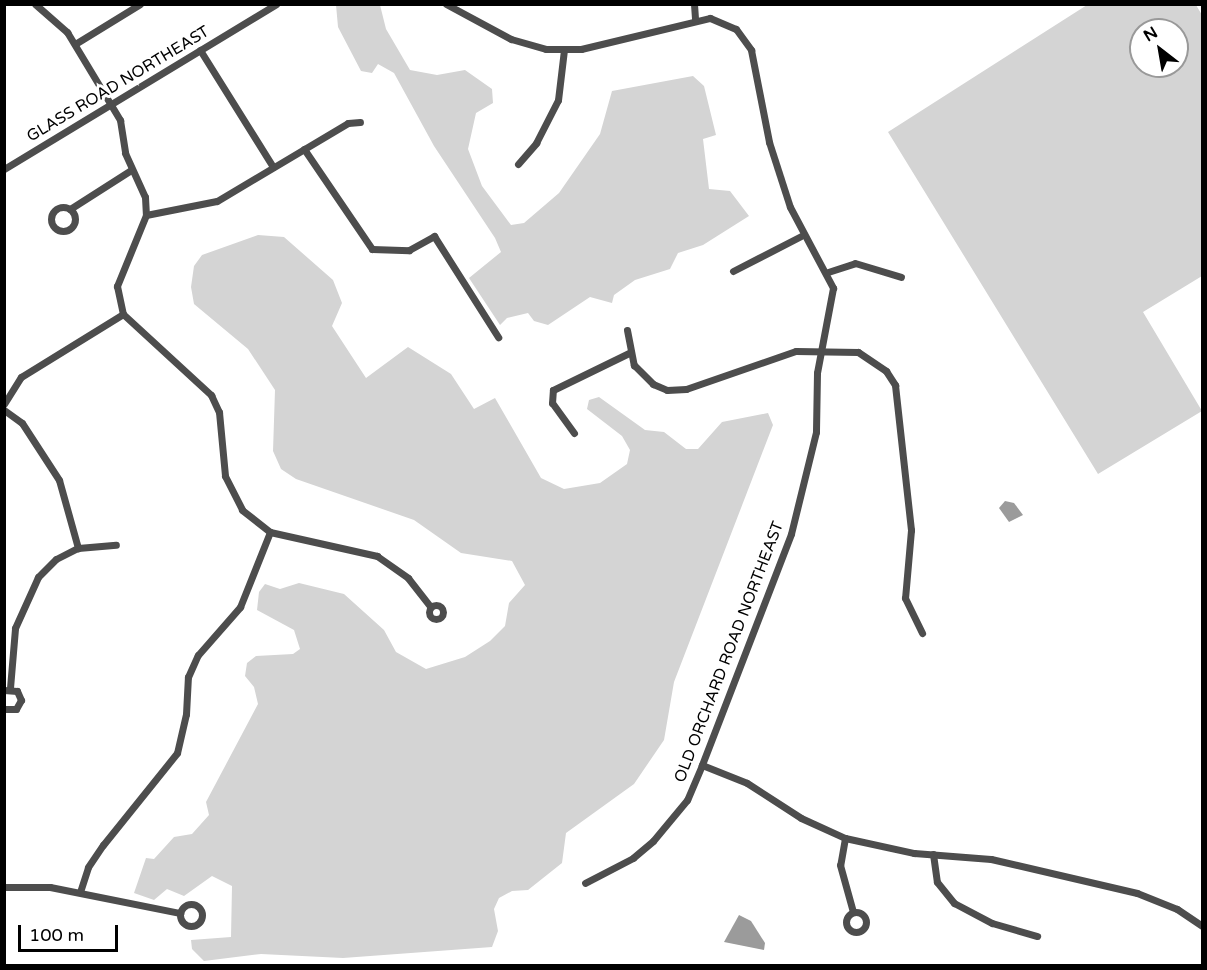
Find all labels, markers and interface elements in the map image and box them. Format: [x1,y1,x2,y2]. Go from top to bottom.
north arrow [1129,18,1189,78]
street label: GLASS ROAD NORTHEAST [23,22,213,146]
text: N [1140,22,1161,46]
street label: OLD ORCHARD ROAD NORTHEAST [670,519,788,785]
scale bar [21,913,122,951]
text: 100 m [29,924,84,946]

